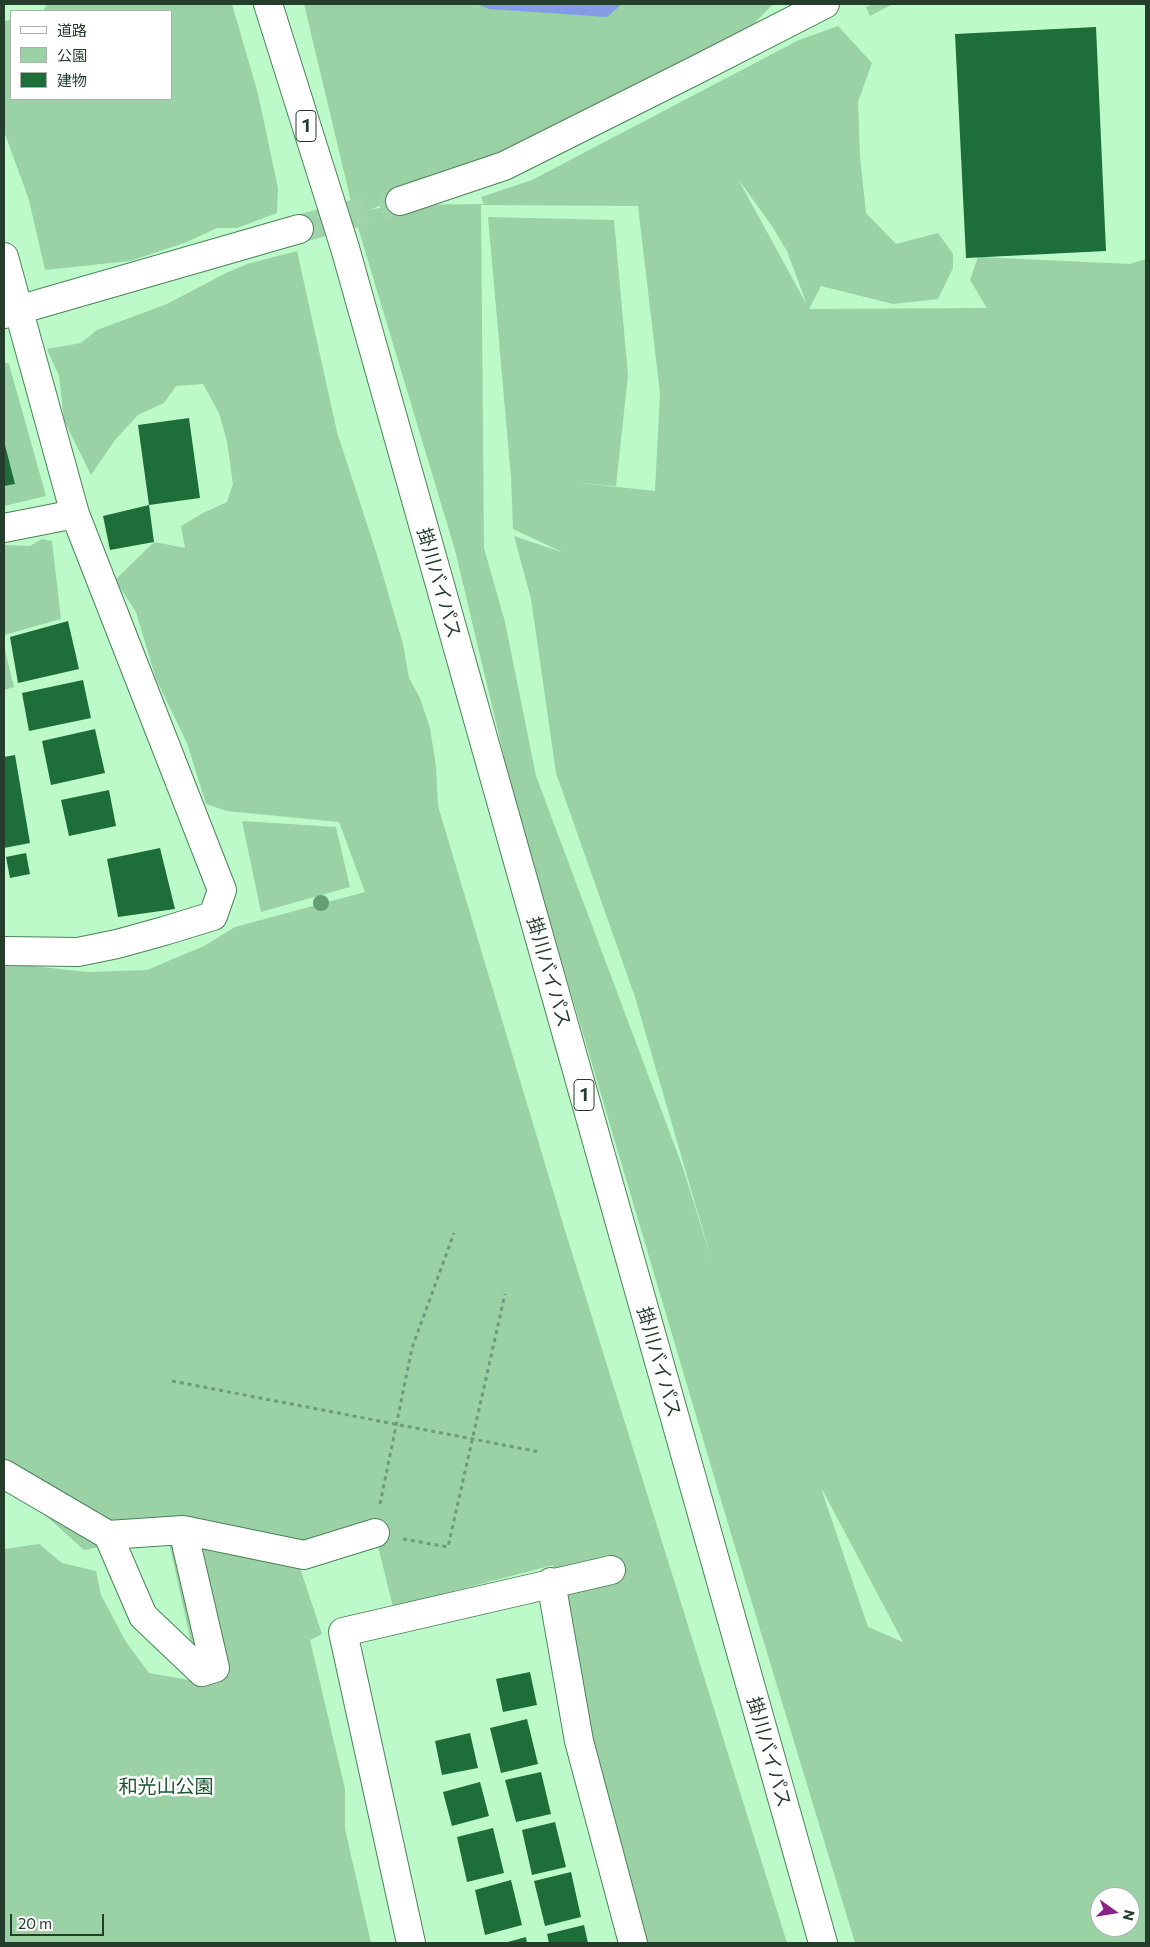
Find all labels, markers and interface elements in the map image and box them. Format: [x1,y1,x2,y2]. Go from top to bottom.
legend [10,10,172,100]
text: 道路 [57,21,87,39]
text: 公園 [57,46,87,64]
text: 建物 [57,71,87,89]
road number: 1 [296,110,316,142]
street label: 掛川バイパス [412,525,466,641]
street label: 掛川バイパス [522,914,576,1030]
road number: 1 [574,1080,594,1110]
street label: 掛川バイパス [632,1304,686,1420]
street label: 掛川バイパス [742,1694,796,1810]
park label: 和光山公園 [119,1776,213,1798]
north arrow [1090,1887,1140,1937]
scale bar [12,1904,106,1936]
text: N [1120,1908,1139,1922]
text: 20 m [18,1914,52,1932]

